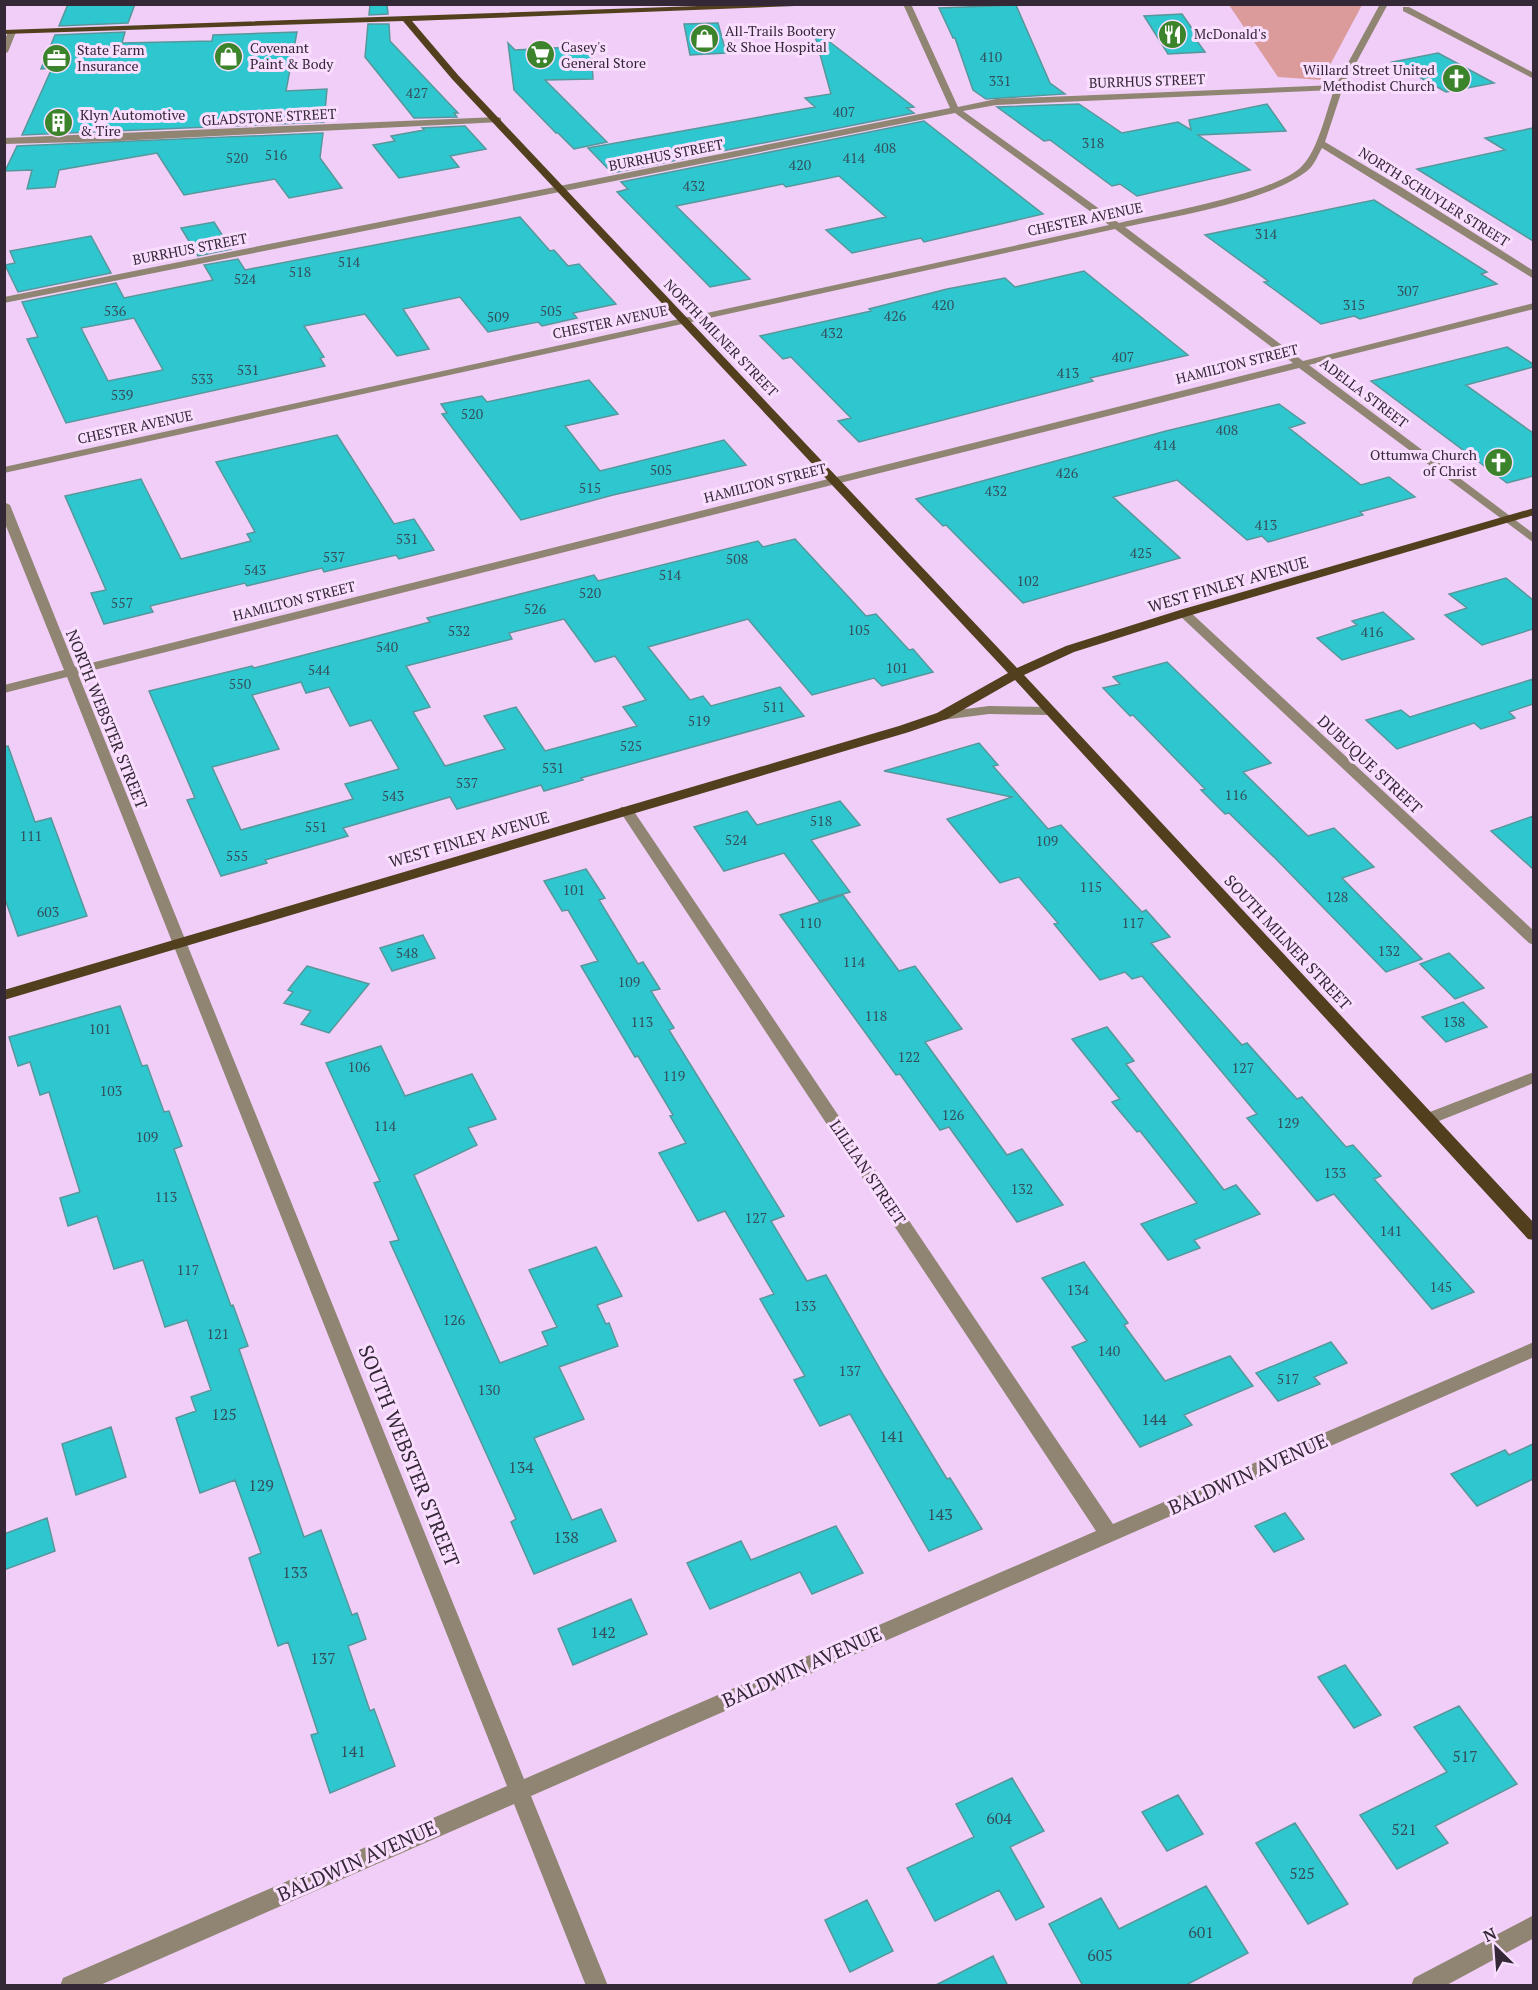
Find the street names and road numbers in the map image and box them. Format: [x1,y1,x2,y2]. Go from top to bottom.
street label: BURRHUS STREET [1088,69,1206,92]
street label: GLADSTONE STREET [201,103,337,130]
street label: BURRHUS STREET [607,134,725,175]
street label: NORTH SCHUYLER STREET [1355,142,1514,251]
street label: CHESTER AVENUE [1026,197,1144,240]
street label: BURRHUS STREET [131,228,249,269]
street label: NORTH MILNER STREET [660,275,783,401]
street label: CHESTER AVENUE [551,300,669,343]
street label: HAMILTON STREET [1174,339,1300,388]
street label: ADELLA STREET [1316,353,1413,432]
street label: CHESTER AVENUE [76,405,194,448]
street label: HAMILTON STREET [702,458,828,507]
street label: WEST FINLEY AVENUE [1145,551,1311,617]
street label: HAMILTON STREET [231,576,357,625]
street label: NORTH WEBSTER STREET [61,626,153,812]
street label: DUBUQUE STREET [1313,710,1427,818]
street label: WEST FINLEY AVENUE [386,806,552,872]
street label: SOUTH MILNER STREET [1220,870,1357,1014]
street label: LILLIAN STREET [825,1116,911,1229]
street label: SOUTH WEBSTER STREET [353,1341,466,1571]
street label: BALDWIN AVENUE [1164,1426,1332,1521]
street label: BALDWIN AVENUE [718,1619,886,1714]
street label: BALDWIN AVENUE [273,1813,441,1908]

